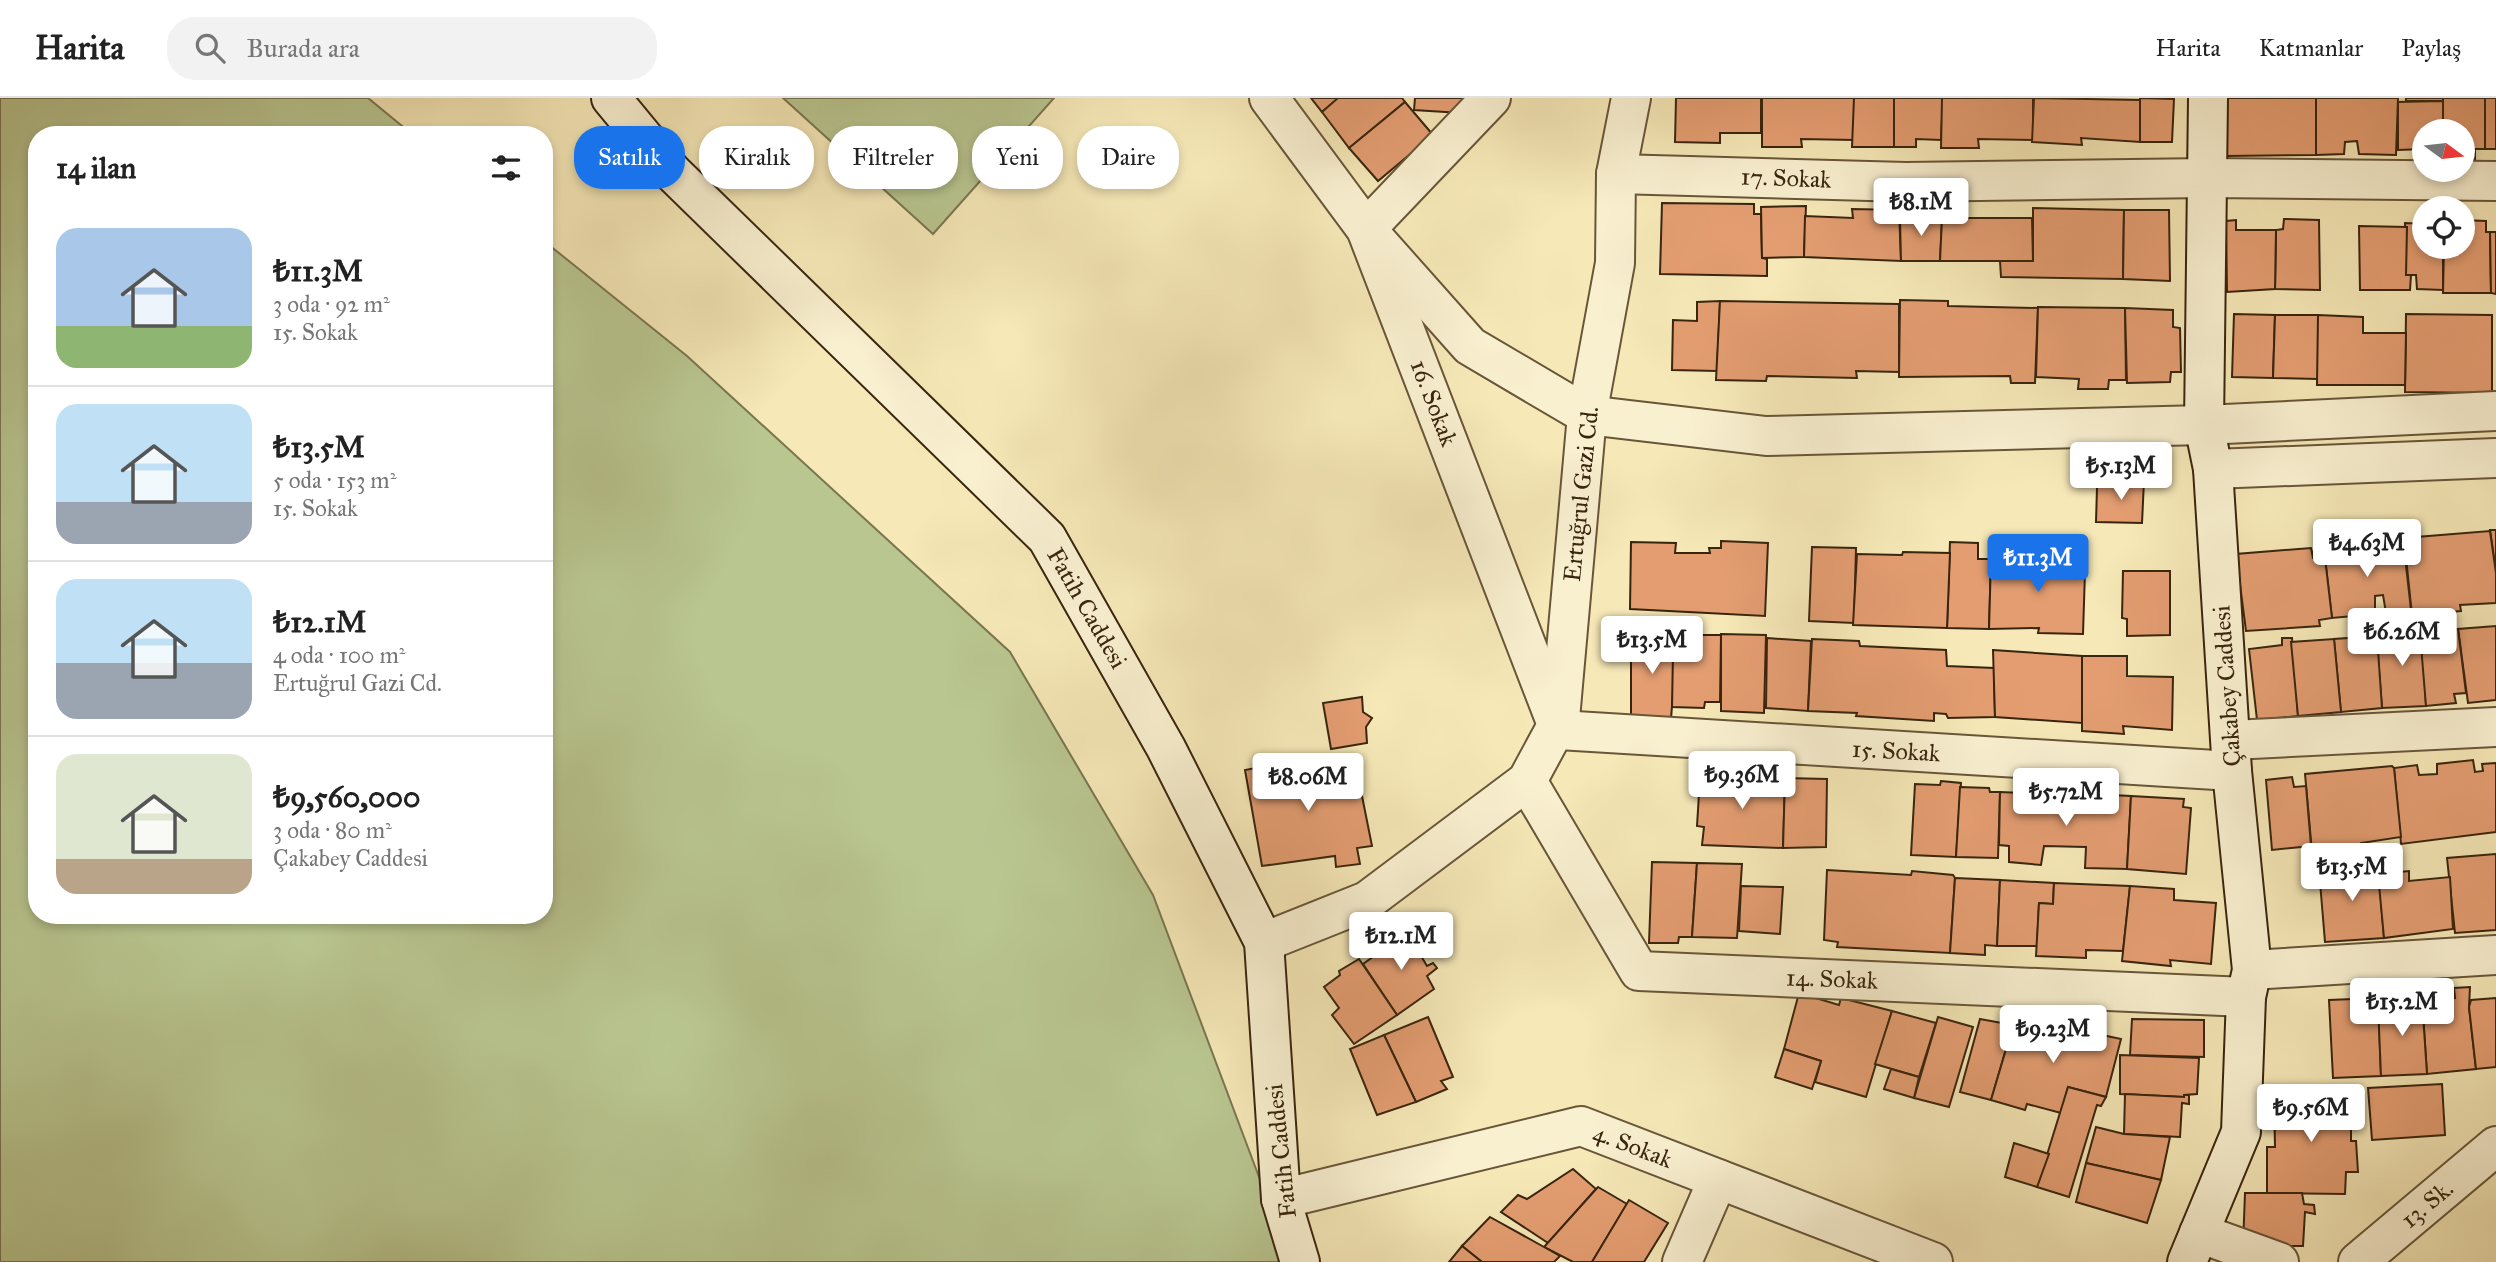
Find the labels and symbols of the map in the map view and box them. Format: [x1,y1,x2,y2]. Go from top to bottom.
north arrow [2412,119,2474,182]
street label: 17. Sokak [1740,161,1833,195]
pin: ₺8.1M [1872,178,1970,238]
street label: 16. Sokak [1404,355,1464,451]
street label: Ertuğrul Gazi Cd. [1557,405,1605,583]
pin: ₺5.13M [2064,442,2178,502]
pin: ₺4.63M [2310,519,2424,579]
pin: ₺11.3M [1981,534,2095,594]
street label: Fatih Caddesi [1040,542,1134,674]
street label: Çakabey Caddesi [2206,604,2248,768]
pin: ₺6.26M [2345,608,2459,668]
pin: ₺13.5M [1595,616,1709,676]
street label: 15. Sokak [1851,734,1942,768]
pin: ₺9.36M [1685,752,1799,811]
pin: ₺8.06M [1251,754,1365,813]
pin: ₺5.72M [2009,768,2123,828]
pin: ₺13.5M [2295,844,2409,903]
pin: ₺12.1M [1344,912,1458,972]
street label: 14. Sokak [1786,962,1879,996]
pin: ₺15.2M [2345,978,2459,1038]
pin: ₺9.23M [1996,1006,2110,1065]
street label: Fatih Caddesi [1259,1082,1303,1220]
pin: ₺9.56M [2254,1084,2368,1144]
street label: 4. Sokak [1589,1117,1678,1175]
street label: 13. Sk. [2395,1173,2459,1235]

